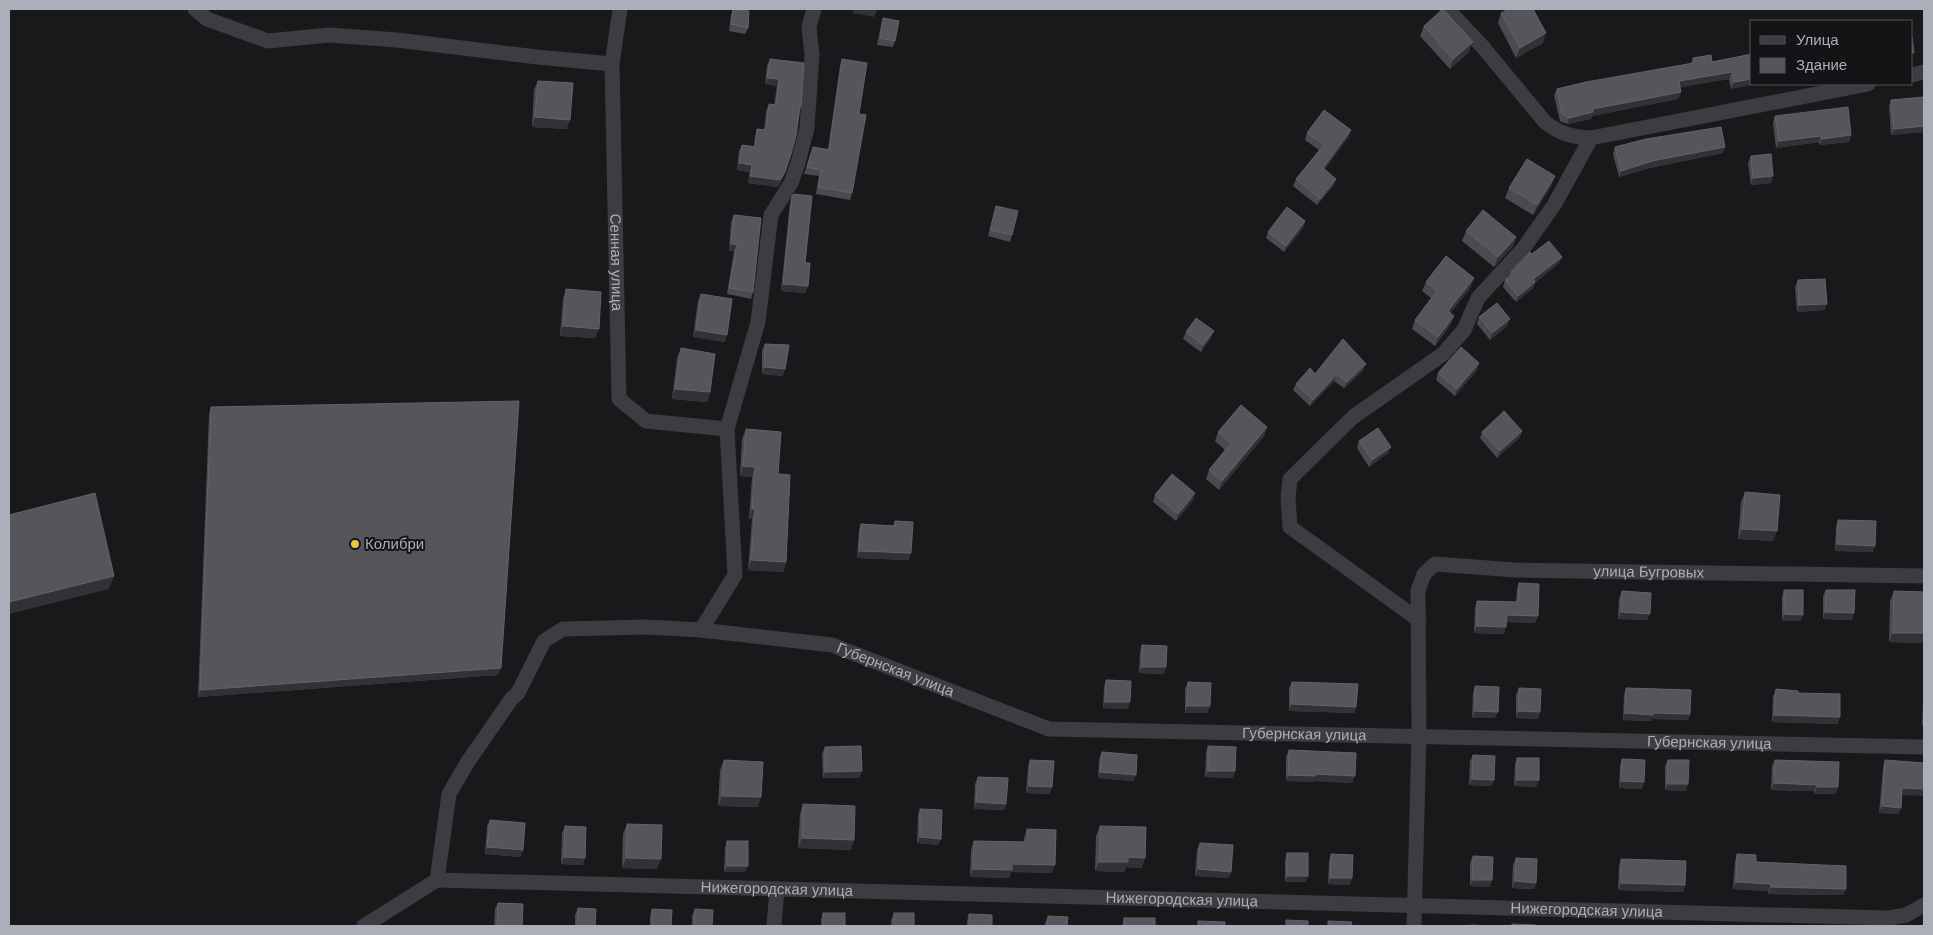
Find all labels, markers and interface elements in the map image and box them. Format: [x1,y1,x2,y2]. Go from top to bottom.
legend [1750,20,1913,85]
text: Улица [1796,30,1839,50]
text: Здание [1796,55,1847,75]
street label: Сенная улица [605,213,627,312]
place label: Колибри [365,534,424,554]
marker: Колибри [349,538,361,550]
street label: улица Бугровых [1593,561,1705,583]
street label: Губернская улица [834,638,958,702]
street label: Губернская улица [1242,723,1367,746]
street label: Губернская улица [1647,731,1772,754]
street label: Нижегородская улица [700,877,854,901]
street label: Нижегородская улица [1105,888,1259,911]
street label: Нижегородская улица [1510,898,1664,922]

